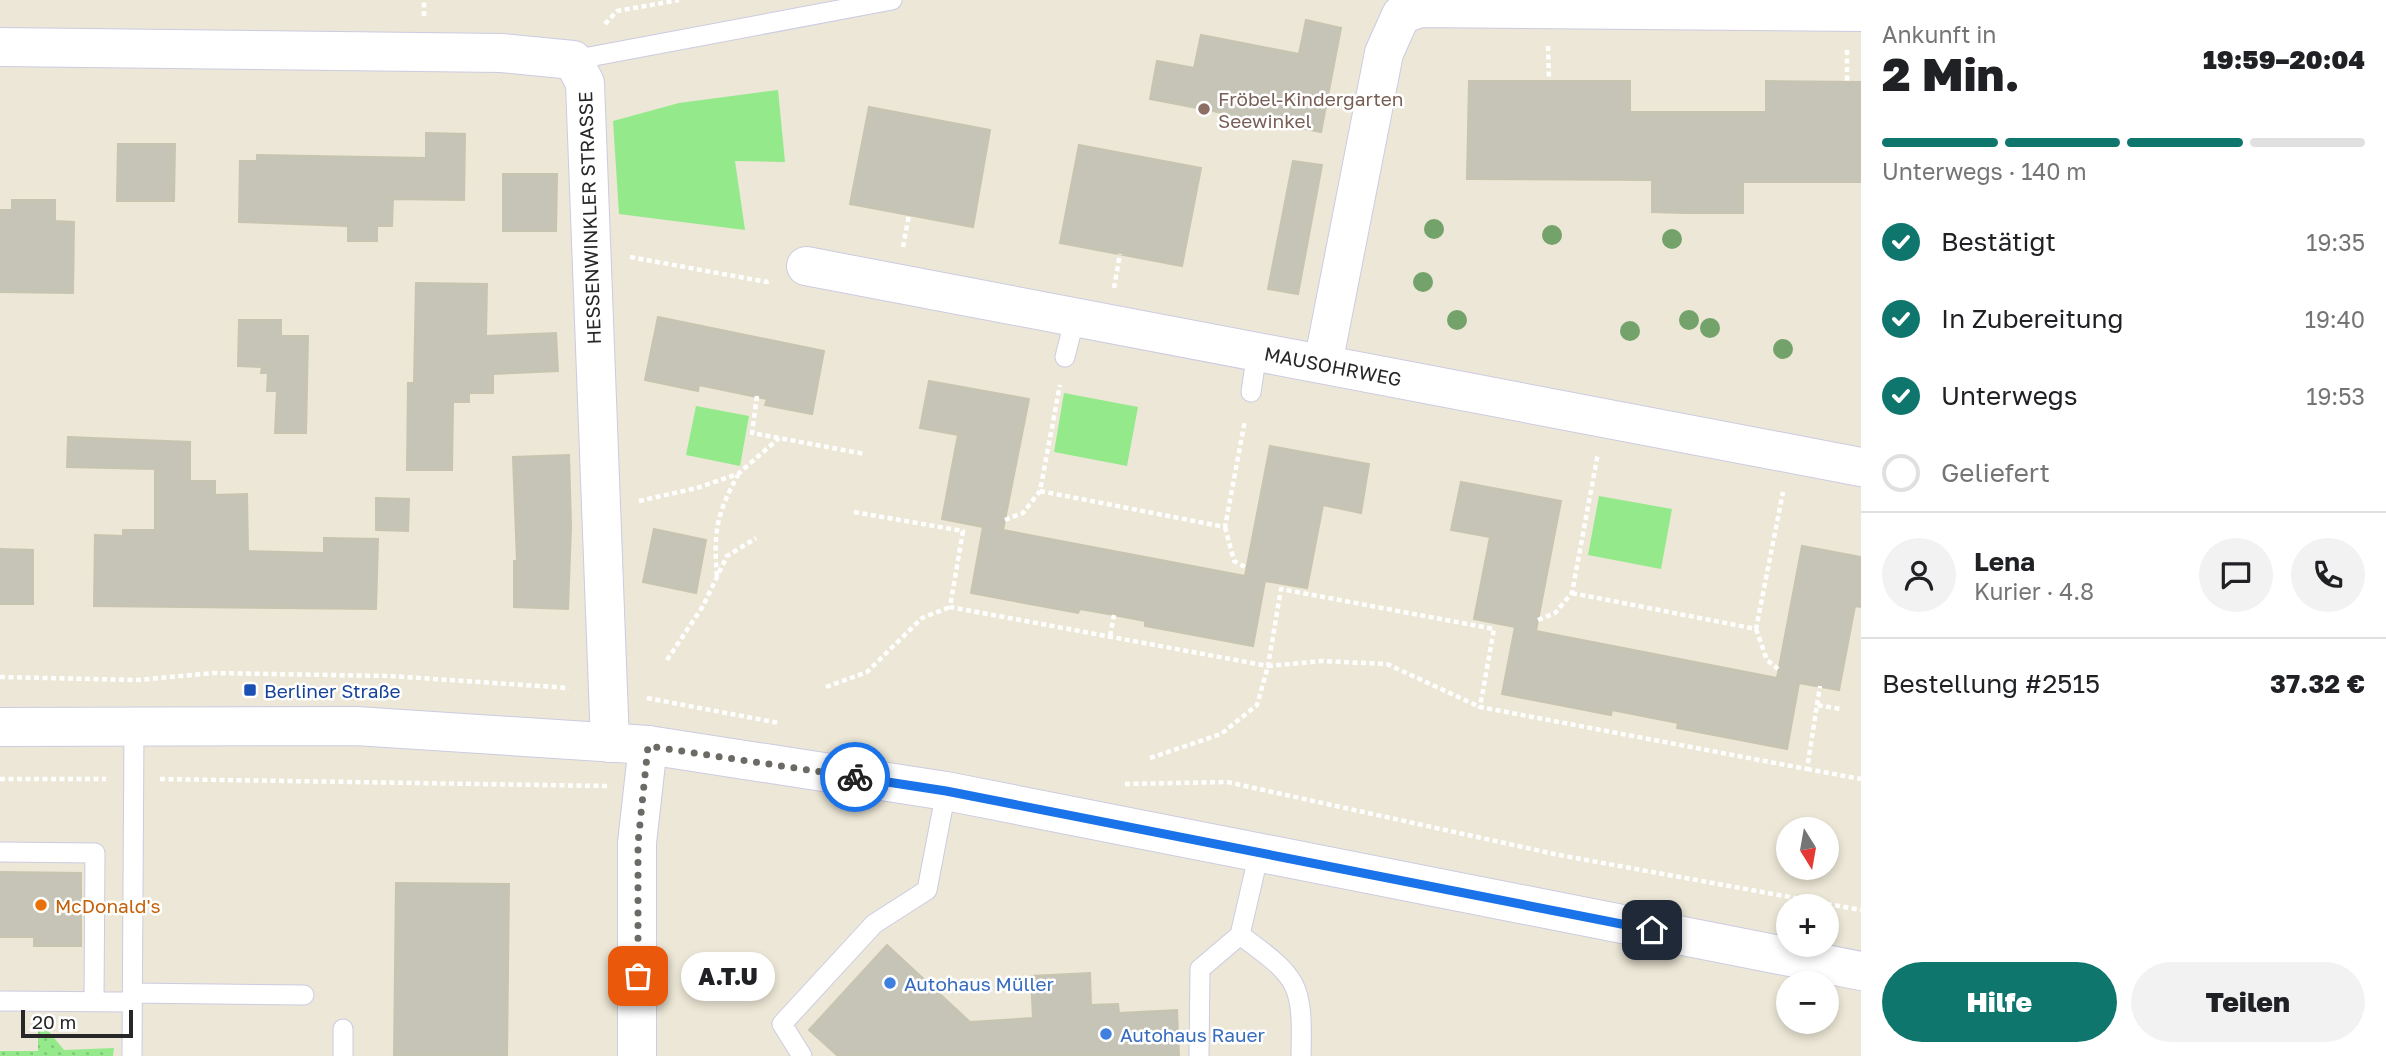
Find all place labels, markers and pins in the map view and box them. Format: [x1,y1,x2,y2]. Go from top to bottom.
place label: Fröbel-Kindergarten Seewinkel [1218,87,1404,132]
marker: Fröbel-Kindergarten Seewinkel [1196,101,1212,117]
place label: Berliner Straße [264,679,401,702]
marker: Berliner Straße [242,682,258,698]
place label: McDonald's [55,894,161,917]
marker: McDonald's [33,897,49,913]
pin [1622,900,1682,960]
pin [608,946,668,1006]
callout: A.T.U [680,951,774,1000]
place label: Autohaus Müller [904,972,1054,995]
marker: Autohaus Müller [882,975,898,991]
place label: Autohaus Rauer [1120,1023,1266,1046]
marker: Autohaus Rauer [1098,1026,1114,1042]

